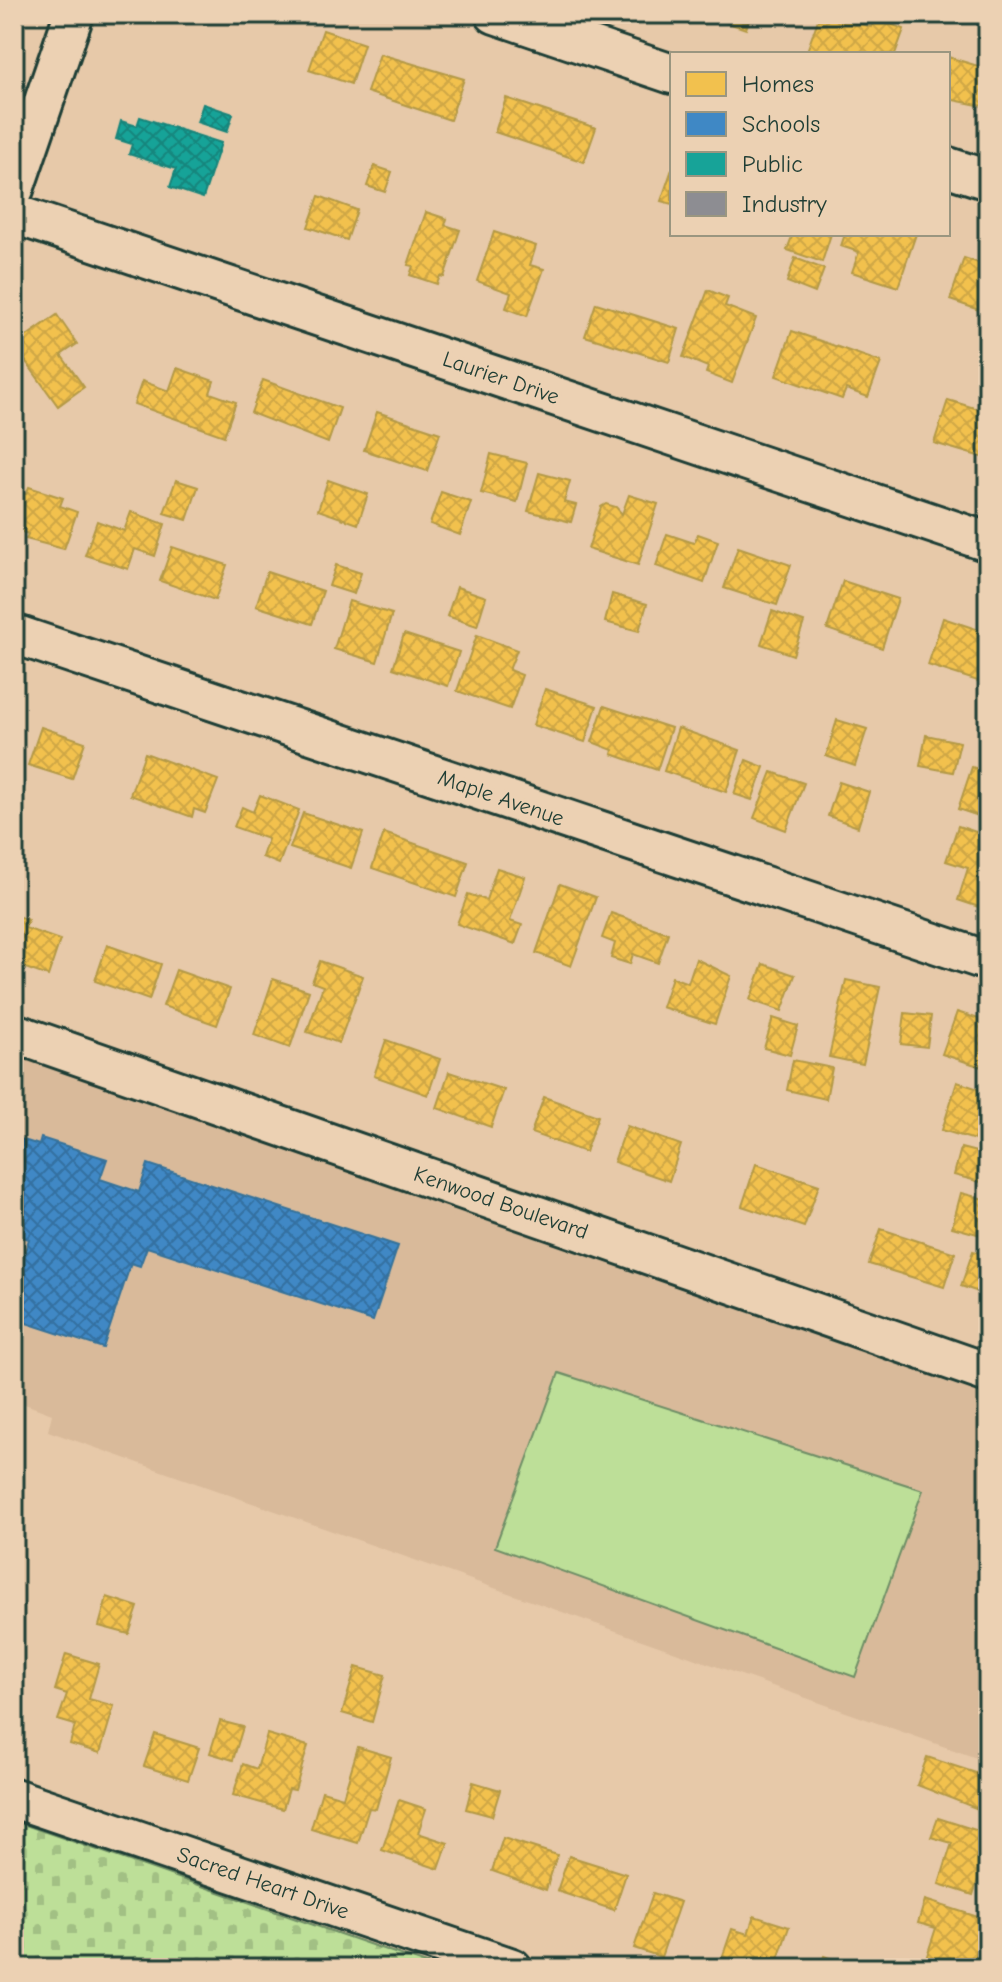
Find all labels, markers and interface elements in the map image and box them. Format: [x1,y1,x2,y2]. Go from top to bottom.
legend [670,52,950,236]
text: Homes [742,70,814,98]
text: Schools [742,110,820,138]
text: Public [742,150,803,178]
text: Industry [742,190,827,218]
street label: Laurier Drive [439,346,563,410]
street label: Maple Avenue [435,764,567,832]
street label: Kenwood Boulevard [410,1161,592,1245]
street label: Sacred Heart Drive [173,1841,353,1925]

